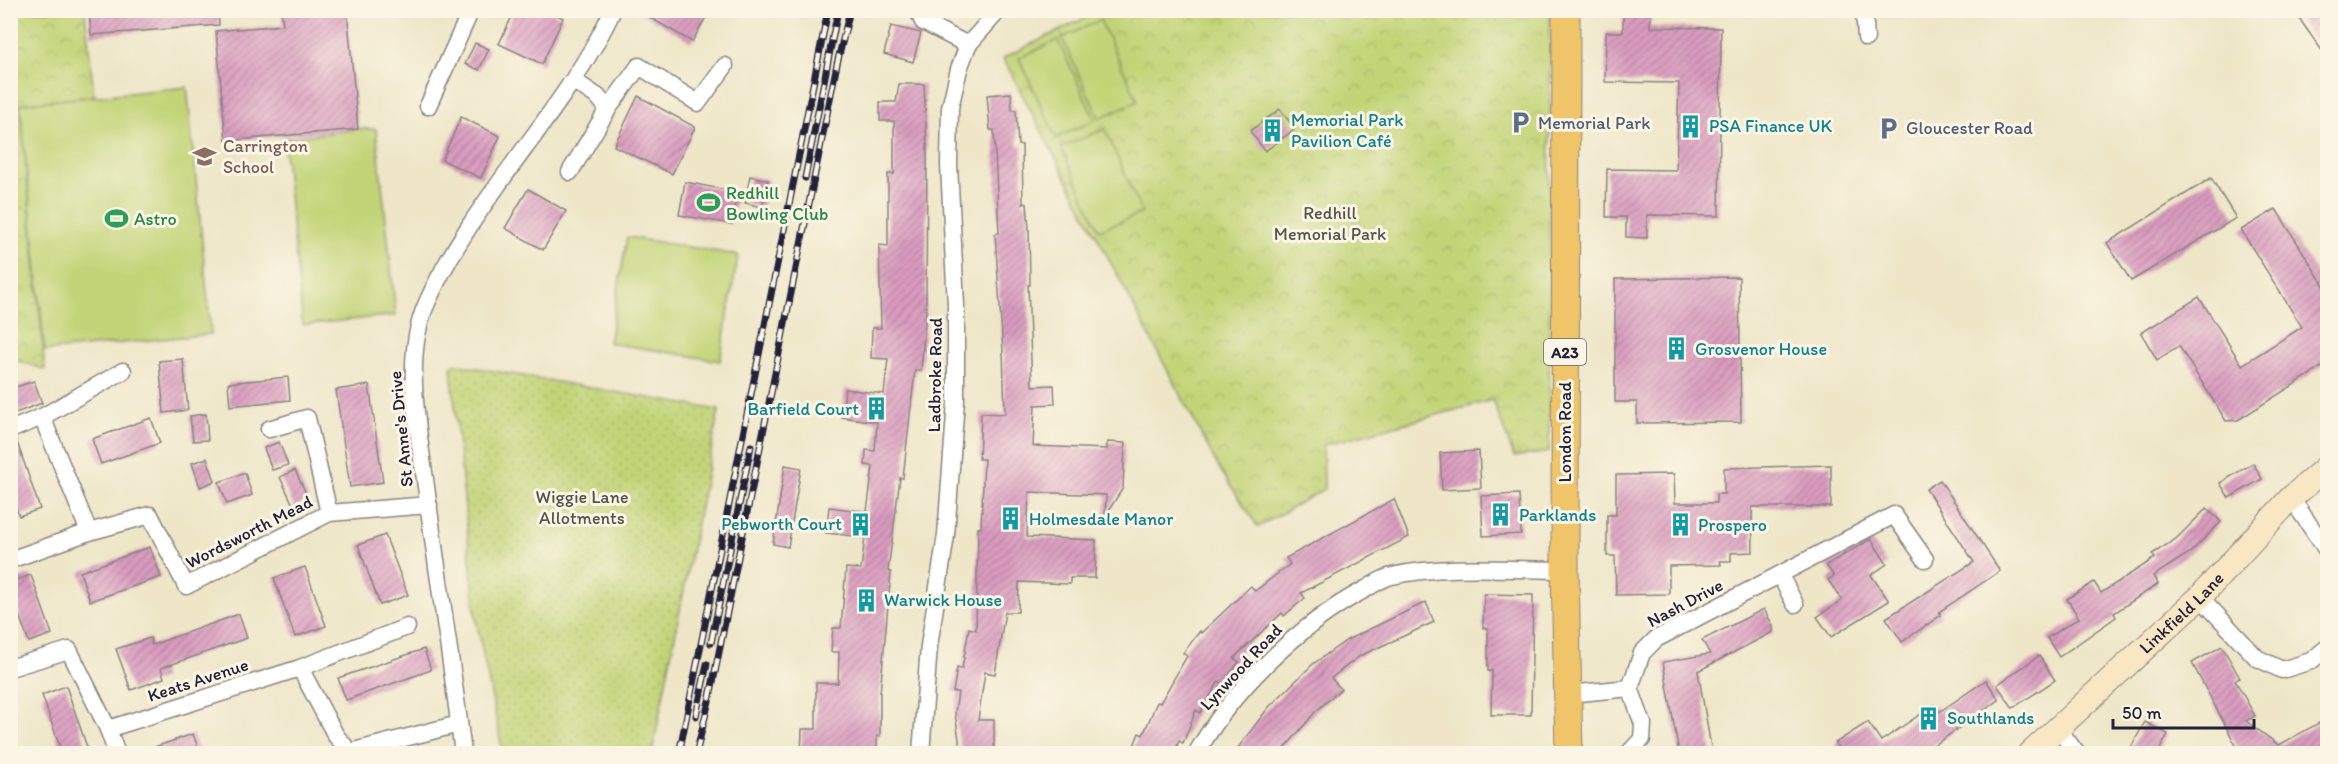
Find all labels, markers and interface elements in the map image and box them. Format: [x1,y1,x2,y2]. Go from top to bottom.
place label: Memorial Park Pavilion Café [1291,109,1403,152]
parking icon: Memorial Park [1507,110,1533,136]
place label: Memorial Park [1538,112,1650,134]
building icon: PSA Finance UK [1678,113,1704,139]
place label: PSA Finance UK [1709,115,1832,137]
parking icon: Gloucester Road [1875,115,1901,141]
building icon: Memorial Park Pavilion Café [1260,117,1286,143]
place label: Gloucester Road [1906,117,2033,139]
place label: Carrington School [223,135,308,178]
school or university icon: Carrington School [192,143,218,169]
place label: Redhill Bowling Club [726,182,828,225]
sports icon: Redhill Bowling Club [695,190,721,216]
park label: Redhill Memorial Park [1274,202,1386,245]
sports icon: Astro [103,206,129,232]
place label: Astro [134,208,177,230]
street label: Ladbroke Road [923,317,947,432]
building icon: Grosvenor House [1664,336,1690,362]
place label: Grosvenor House [1695,338,1827,360]
road number: A23 [1544,339,1586,365]
street label: St Anne's Drive [384,370,418,488]
street label: London Road [1554,382,1576,482]
building icon: Barfield Court [864,396,890,422]
place label: Barfield Court [747,398,859,420]
park label: Wiggie Lane Allotments [536,486,628,529]
street label: Wordsworth Mead [182,490,316,573]
building icon: Parklands [1488,502,1514,528]
place label: Parklands [1519,504,1596,526]
building icon: Holmesdale Manor [998,506,1024,532]
place label: Holmesdale Manor [1029,508,1174,530]
building icon: Pebworth Court [847,511,873,537]
building icon: Prospero [1667,512,1693,538]
place label: Pebworth Court [721,513,842,535]
place label: Prospero [1698,514,1767,536]
street label: Linkfield Lane [2135,567,2228,659]
street label: Nash Drive [1643,574,1727,632]
building icon: Warwick House [853,587,879,613]
place label: Warwick House [884,589,1002,611]
street label: Lynwood Road [1195,619,1287,715]
street label: Keats Avenue [145,653,251,707]
scale bar [2113,692,2254,730]
text: 50 m [2122,702,2162,724]
building icon: Southlands [1916,705,1942,731]
place label: Southlands [1947,707,2034,729]

